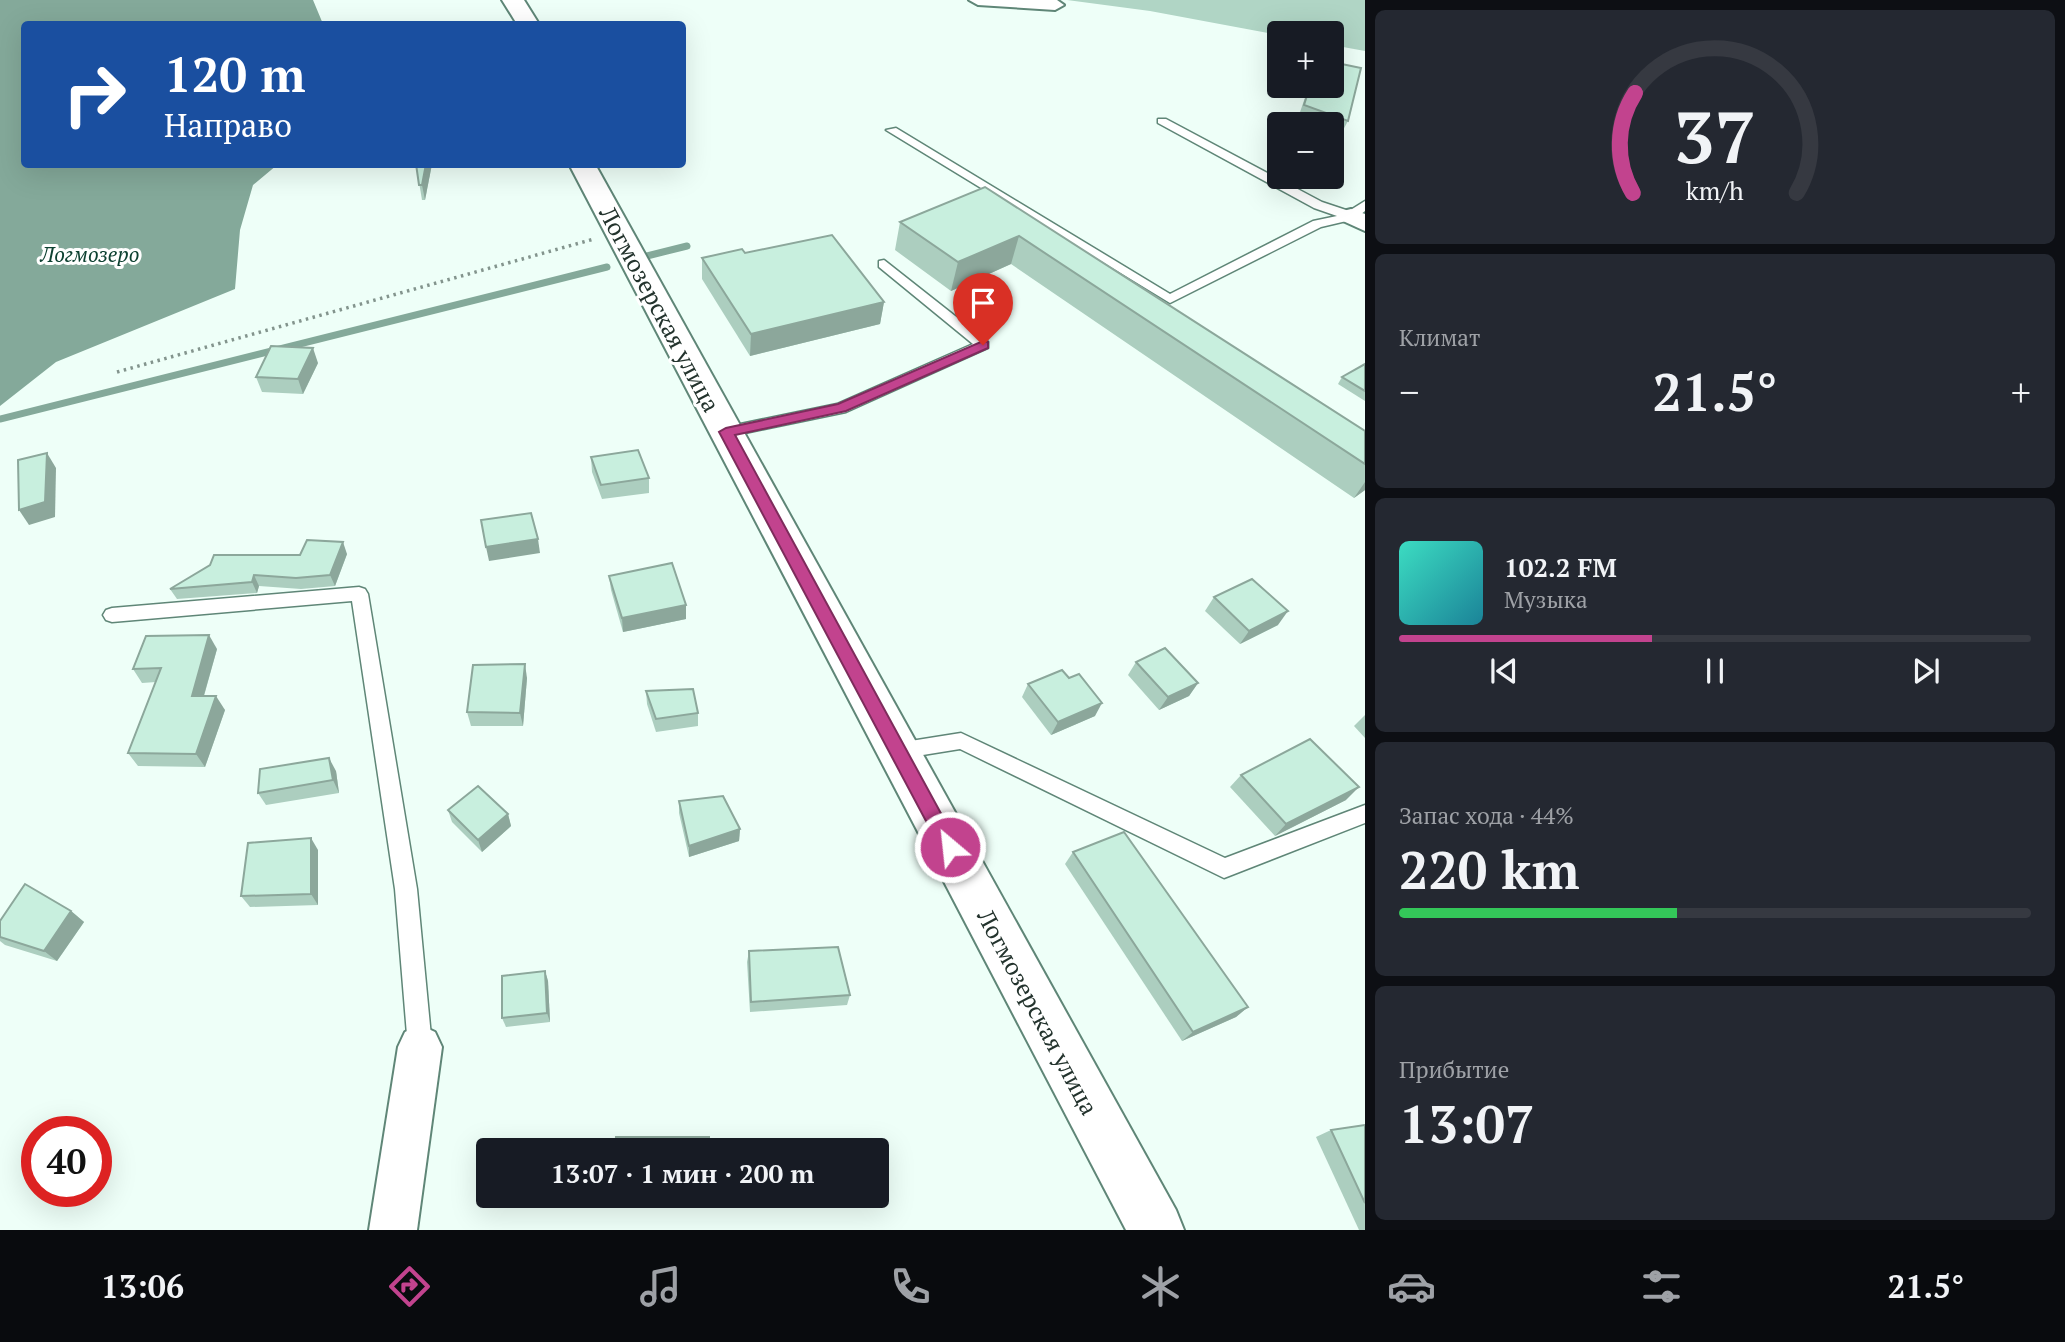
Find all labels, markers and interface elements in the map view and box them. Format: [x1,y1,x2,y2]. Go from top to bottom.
map controls [1267,21,1344,189]
button: + [1267,21,1344,98]
text: 120 m [164,41,306,106]
icon: right [49,49,140,140]
text: 37 [1674,87,1756,184]
text: Направо [164,104,292,146]
button: − [1267,112,1344,189]
text: km/h [1686,174,1744,207]
street label: Логмозерская улица [592,200,728,417]
water label: Логмозеро [40,240,139,268]
pin [953,273,1013,345]
icon: arrive [964,284,1002,322]
text: Климат [1399,322,1480,353]
text: 21.5° [1652,357,1778,426]
text: − [1399,367,1419,417]
text: + [2011,367,2031,417]
text: 102.2 FM [1504,550,1617,584]
text: Музыка [1504,584,1588,615]
icon: previous [1485,652,1523,690]
icon: pause [1696,652,1734,690]
icon: next [1907,652,1945,690]
text: Запас хода · 44% [1399,800,1574,831]
position arrow [913,810,987,884]
text: 220 km [1399,835,1580,904]
street label: Логмозерская улица [970,903,1106,1120]
text: Прибытие [1399,1054,1509,1085]
text: 13:07 [1399,1089,1534,1158]
speed limit sign: 40 [21,1116,112,1207]
text: 13:07 · 1 мин · 200 m [551,1156,814,1190]
icon: directions [385,1262,434,1311]
icon: music [636,1262,685,1311]
icon: phone [886,1262,935,1311]
icon: climate [1136,1262,1185,1311]
icon: car [1387,1262,1436,1311]
icon: filters [1637,1262,1686,1311]
text: 13:06 [101,1265,184,1307]
text: 21.5° [1887,1265,1964,1307]

